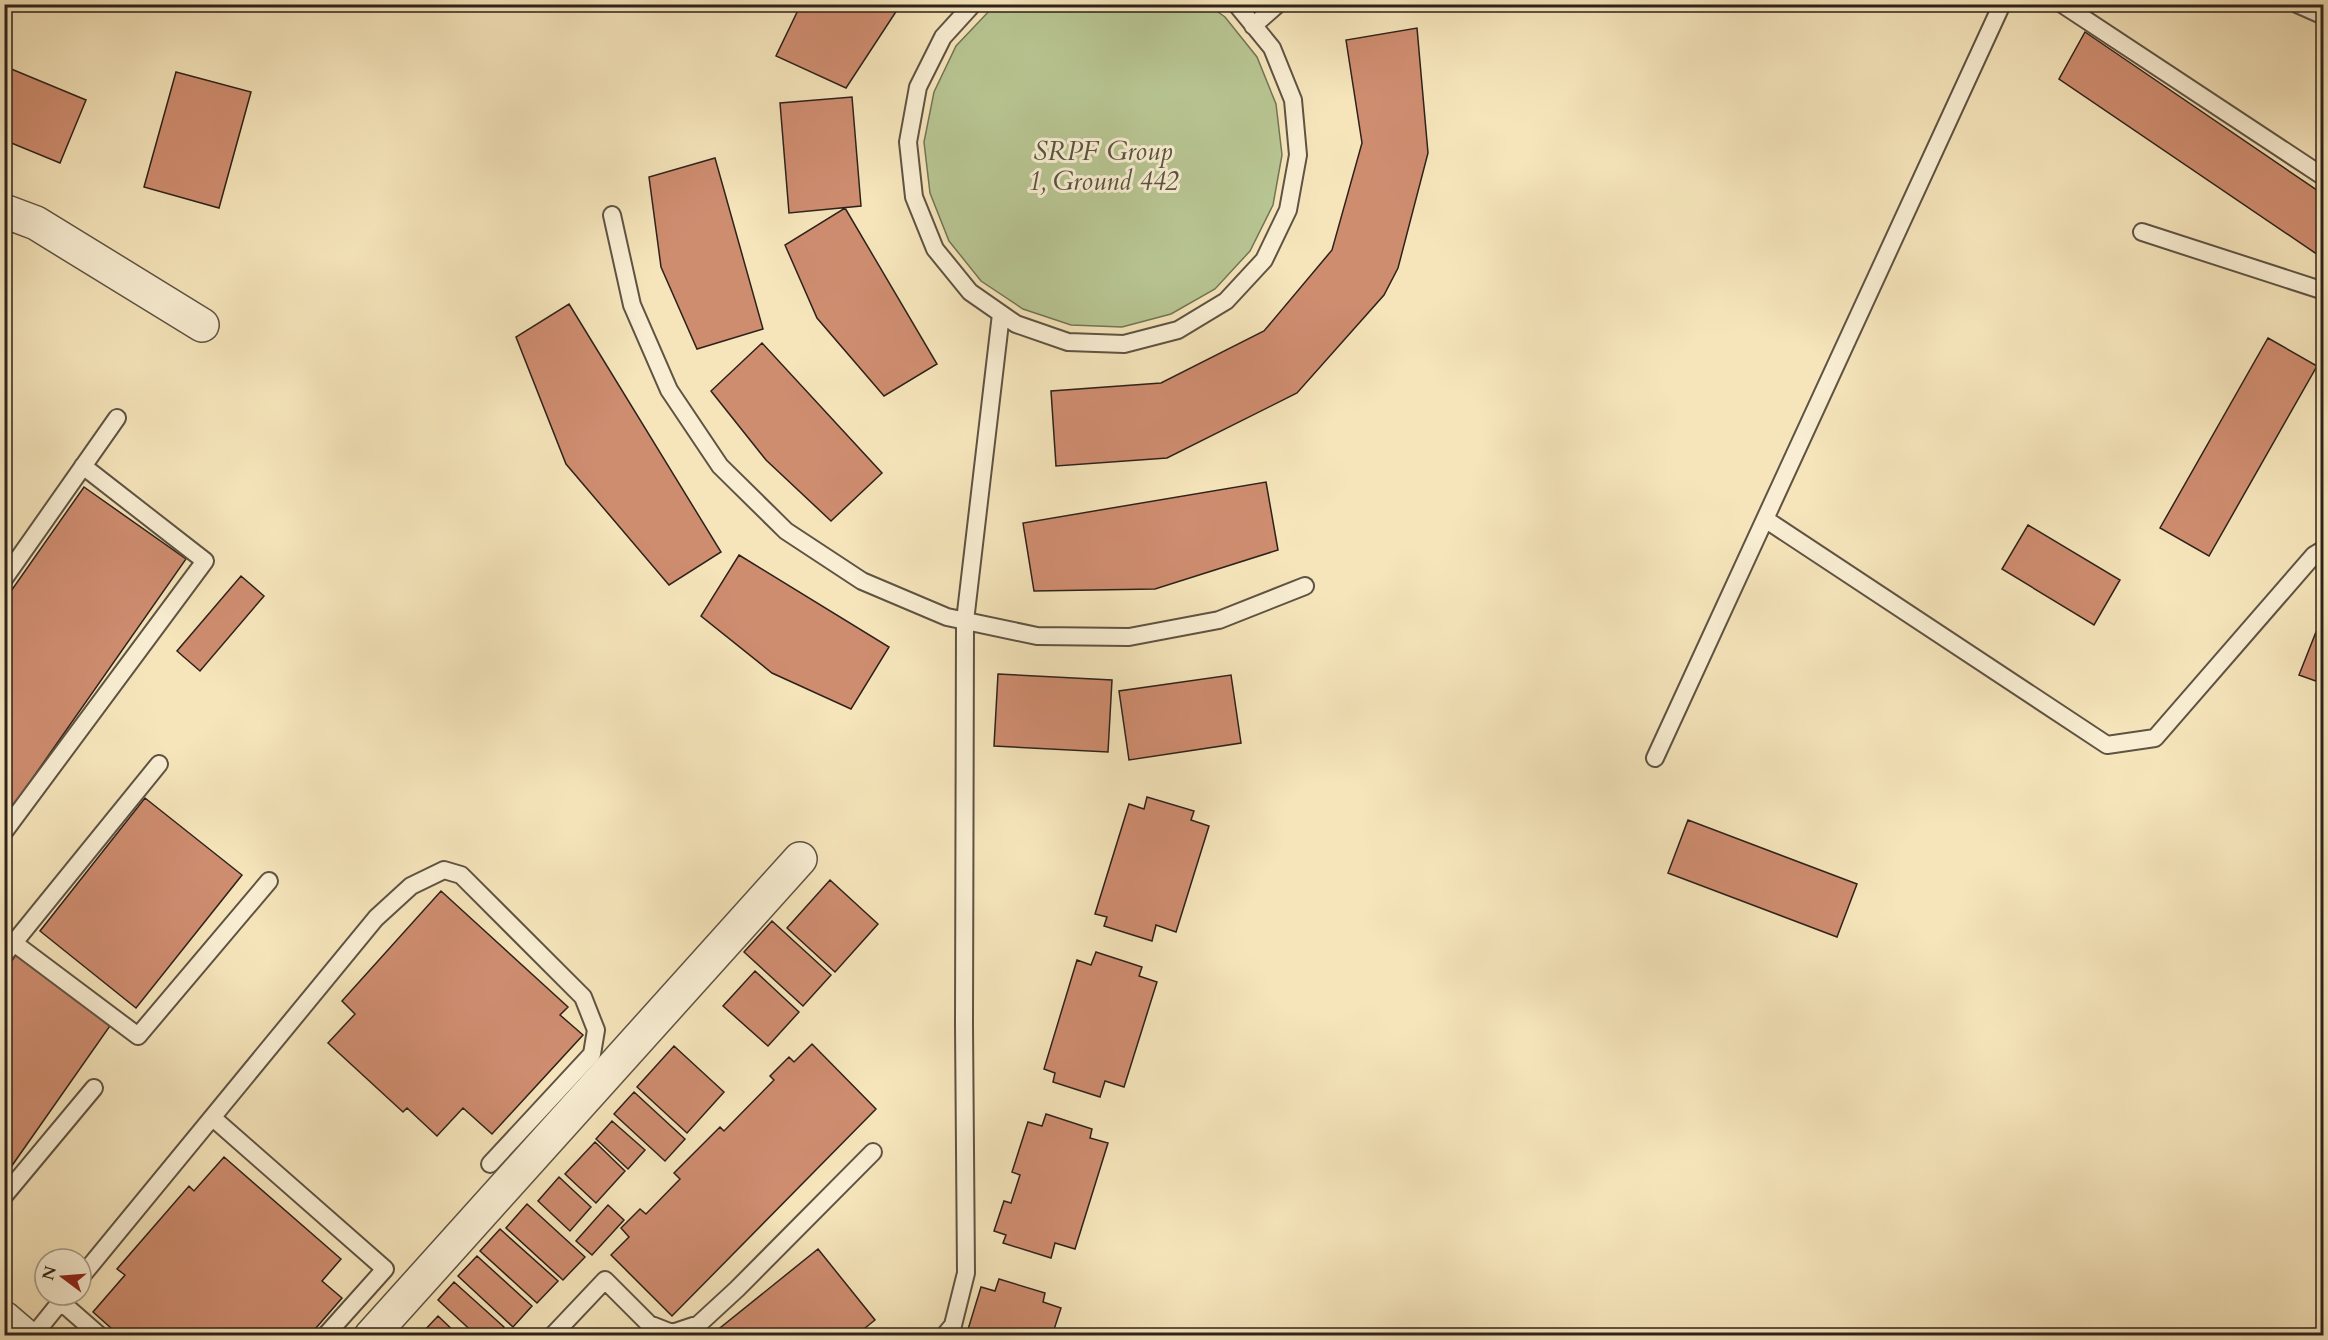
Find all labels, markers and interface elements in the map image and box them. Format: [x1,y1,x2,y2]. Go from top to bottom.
park label: SRPF Group 1, Ground 442 [1027,134,1179,199]
north arrow [33,1247,93,1307]
text: N [37,1263,62,1283]

